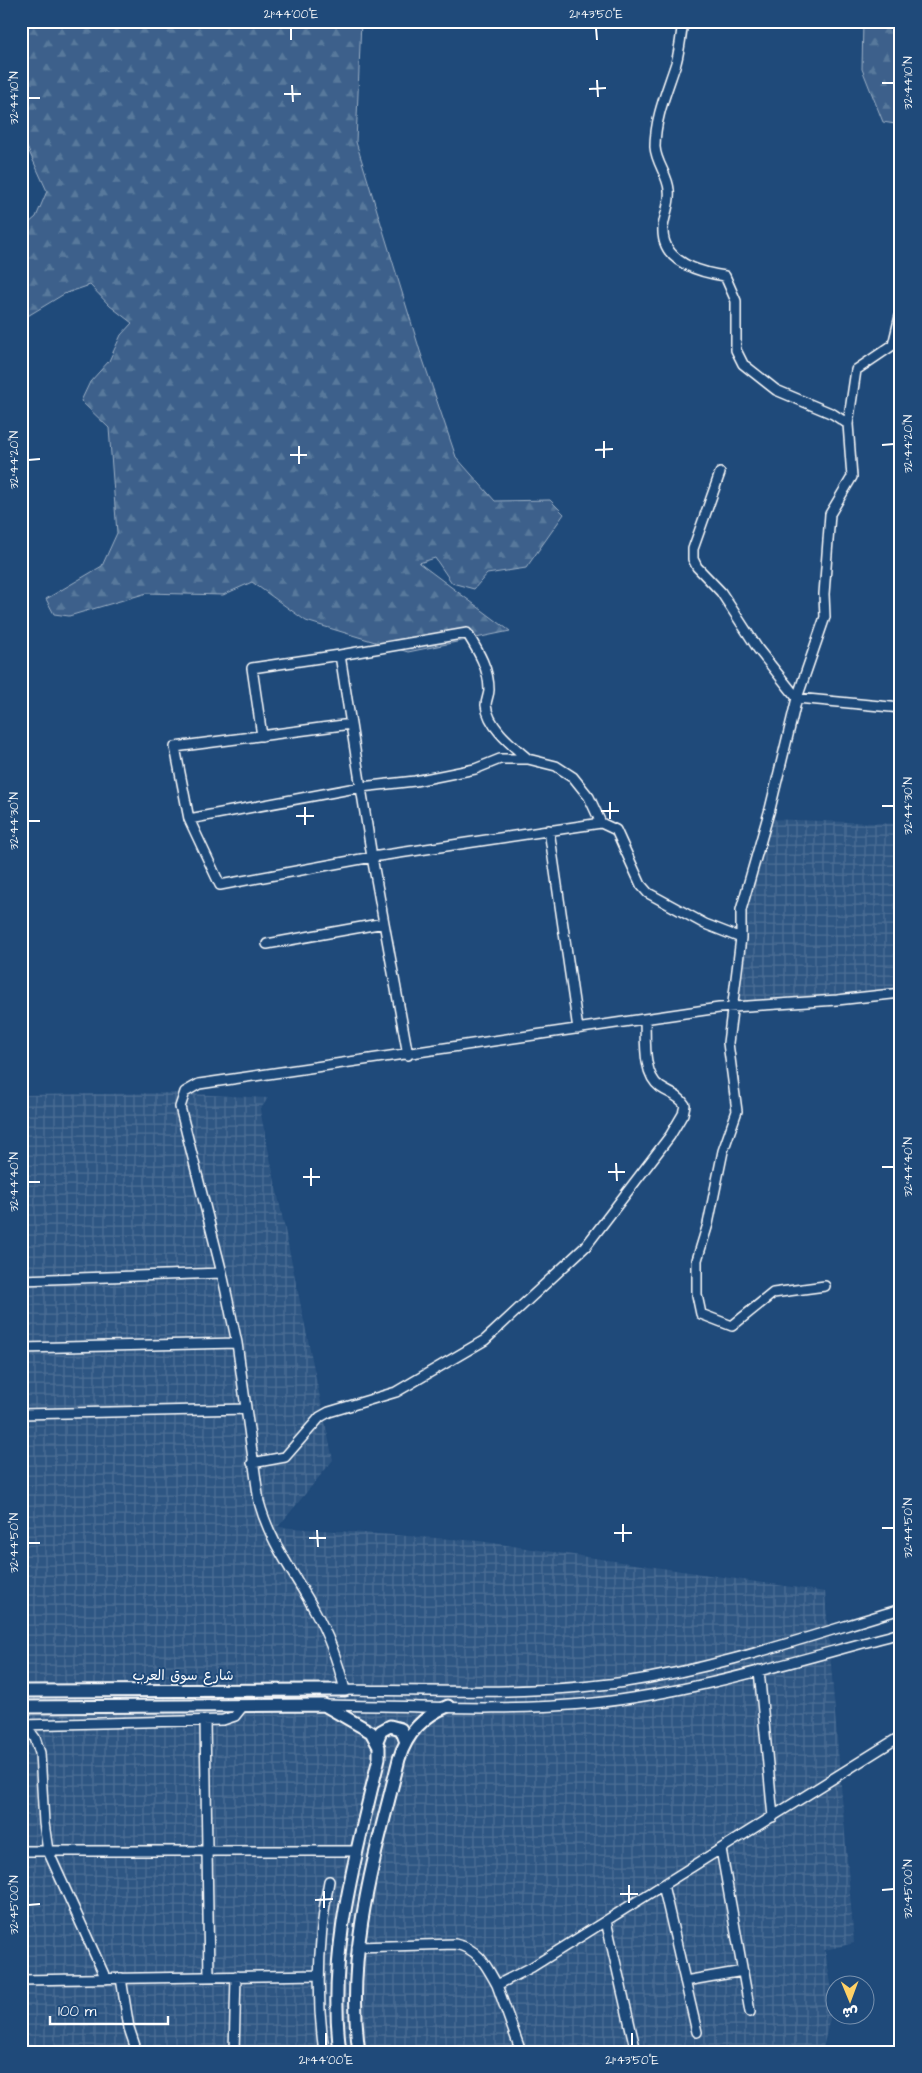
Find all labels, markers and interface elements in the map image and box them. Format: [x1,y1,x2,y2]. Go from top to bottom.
text: 21°44'00"E [264,6,318,23]
text: 21°43'50"E [569,6,623,23]
text: 32°44'10"N [900,56,917,110]
text: 32°44'10"N [6,71,23,125]
text: 32°44'20"N [900,414,917,473]
text: 32°44'20"N [6,430,23,489]
text: 32°44'30"N [900,777,917,835]
text: 32°44'30"N [6,792,23,850]
text: 32°44'40"N [900,1137,917,1197]
text: 32°44'40"N [6,1152,23,1212]
text: 32°44'50"N [900,1497,917,1558]
text: 32°44'50"N [6,1512,23,1573]
street label: شارع سوق العرب [132,1666,234,1686]
text: 32°45'00"N [900,1859,917,1919]
text: 32°45'00"N [6,1875,23,1935]
north arrow [824,1976,874,2026]
scale bar [50,1993,168,2025]
text: 100 m [58,2001,97,2022]
text: ش [842,2002,858,2022]
text: 21°44'00"E [299,2052,353,2069]
text: 21°43'50"E [605,2052,659,2069]

